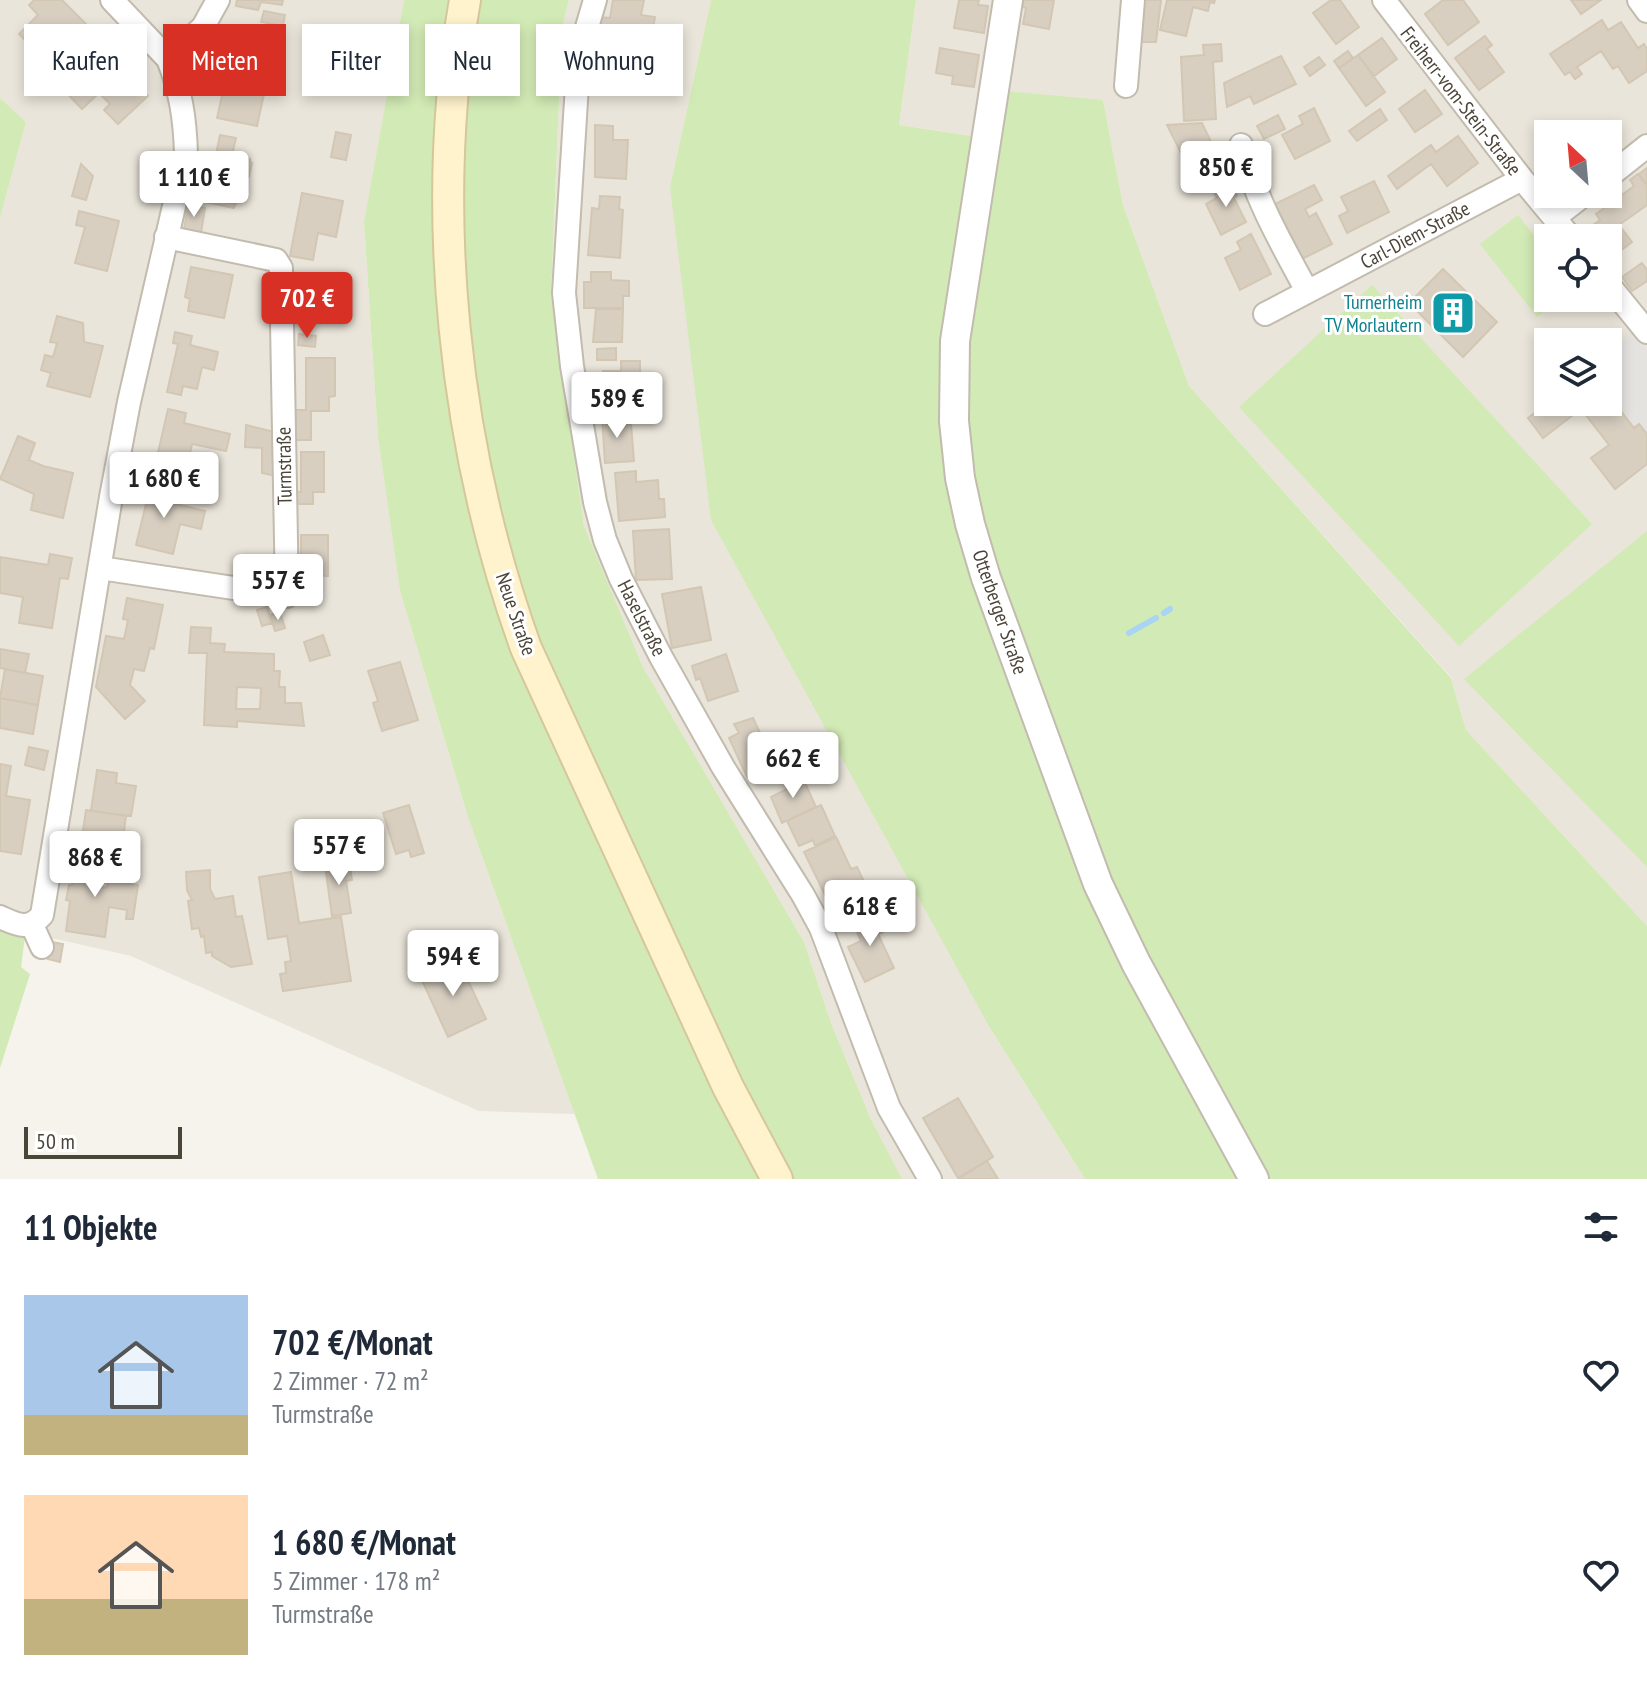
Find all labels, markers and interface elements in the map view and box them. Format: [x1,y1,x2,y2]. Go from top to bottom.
street label: Freiherr-vom-Stein-Straße [1395,21,1527,181]
chip: Kaufen [24,24,147,96]
chip: Mieten [163,24,286,96]
chip: Filter [302,24,409,96]
chip: Neu [425,24,520,96]
chip: Wohnung [536,24,683,96]
north arrow [1534,120,1622,208]
map controls [1534,120,1622,416]
pin: 850 € [1170,141,1282,209]
text: 850 € [1198,150,1254,183]
pin: 1 110 € [120,151,268,219]
text: 1 110 € [158,160,230,193]
street label: Carl-Diem-Straße [1356,195,1474,275]
button: locate [1534,224,1622,312]
pin: 702 € [251,272,363,340]
text: 702 € [279,281,335,314]
place label: Turnerheim TV Morlautern [1324,289,1422,338]
building icon: Turnerheim TV Morlautern [1429,289,1477,337]
button: layers [1534,328,1622,416]
pin: 589 € [561,372,673,440]
text: 589 € [589,381,645,414]
street label: Turmstraße [270,427,298,505]
pin: 1 680 € [90,452,238,520]
text: 1 680 € [128,461,200,494]
street label: Otterberger Straße [967,546,1033,678]
pin: 557 € [222,554,334,622]
text: 557 € [251,563,305,596]
street label: Neue Straße [490,569,542,659]
street label: Haselstraße [612,575,672,661]
pin: 662 € [737,732,849,800]
text: 662 € [765,741,821,774]
pin: 557 € [283,819,395,887]
text: 557 € [312,828,366,861]
pin: 868 € [39,831,151,899]
text: 868 € [67,840,123,873]
pin: 618 € [814,880,926,948]
text: 618 € [842,889,898,922]
pin: 594 € [397,930,509,998]
text: 594 € [425,939,481,972]
scale bar [24,1123,182,1159]
text: 50 m [36,1127,75,1155]
text: 11 Objekte [24,1205,158,1249]
icon: filters [1579,1205,1623,1249]
text: 702 €/Monat [272,1320,433,1364]
icon: home [88,1327,184,1423]
icon: heart [1579,1353,1623,1397]
text: 2 Zimmer · 72 m² [272,1364,429,1397]
text: Turmstraße [272,1397,374,1430]
text: 1 680 €/Monat [272,1520,456,1564]
icon: home [88,1527,184,1623]
icon: heart [1579,1553,1623,1597]
text: 5 Zimmer · 178 m² [272,1564,440,1597]
text: Turmstraße [272,1597,374,1630]

